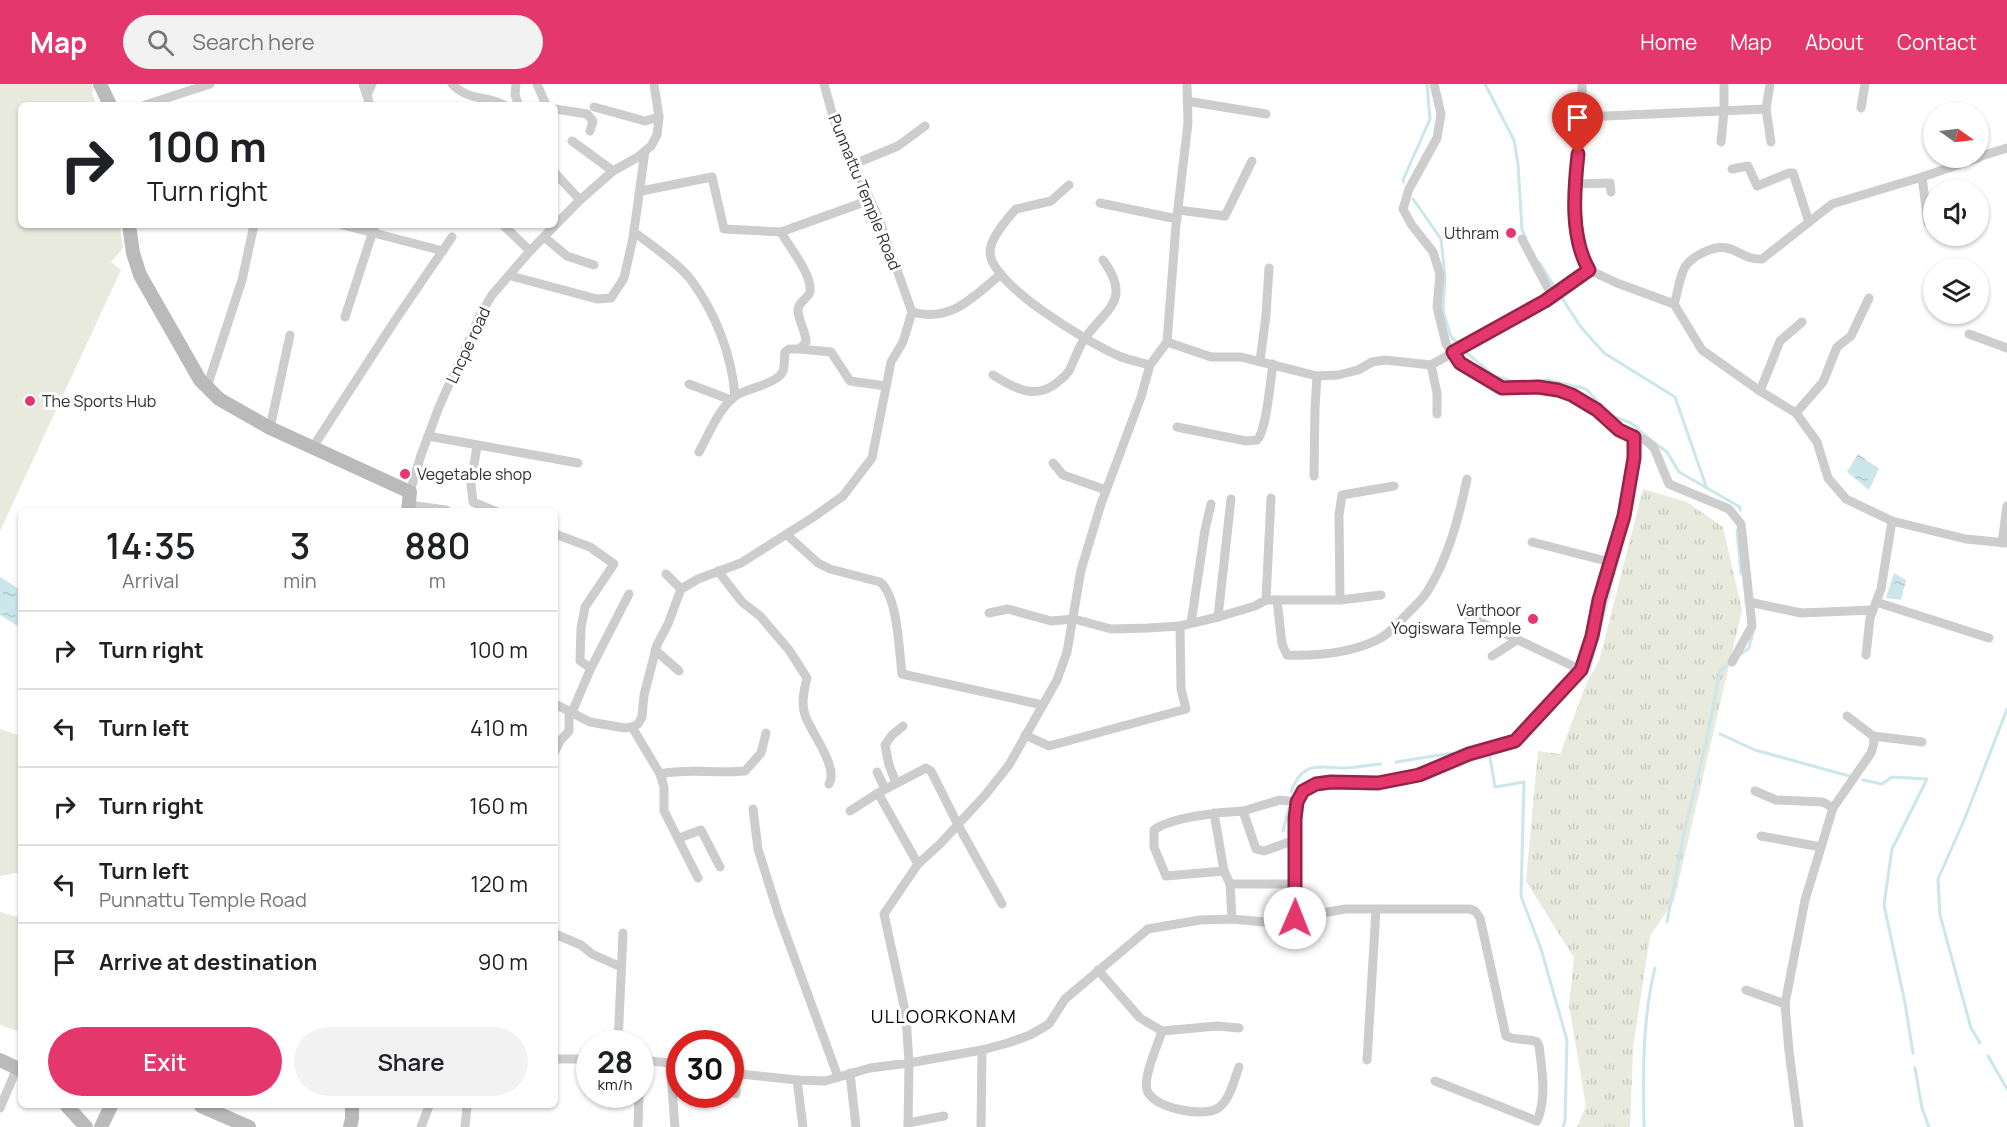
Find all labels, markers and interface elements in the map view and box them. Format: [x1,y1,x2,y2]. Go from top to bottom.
search box [123,15,543,69]
text: Map [30,23,87,61]
icon: search [144,26,177,59]
text: Search here [192,27,315,57]
text: Home [1640,28,1697,56]
text: Map [1730,28,1772,56]
text: About [1805,28,1864,56]
text: Contact [1897,28,1977,56]
pin [1552,92,1603,154]
icon: arrive [1561,101,1594,134]
north arrow [1923,102,1989,168]
map controls [1923,102,1989,324]
street label: Punnattu Temple Road [824,111,906,273]
text: 100 m [147,117,267,175]
icon: right [48,126,126,204]
text: Turn right [147,172,268,209]
button: sound [1923,180,1989,246]
place label: Uthram [1444,222,1499,244]
marker: Uthram [1504,226,1518,240]
button: layers [1923,258,1989,324]
street label: Lncpe road [441,303,495,387]
place label: The Sports Hub [42,390,156,412]
marker: The Sports Hub [23,394,37,408]
place label: Vegetable shop [417,463,532,485]
marker: Vegetable shop [398,467,412,481]
text: 14:35 [105,521,196,570]
text: 3 [290,521,310,570]
text: 880 [404,521,471,570]
text: Arrival [122,567,179,594]
text: min [283,567,317,594]
text: m [429,567,446,594]
place label: Varthoor Yogiswara Temple [1391,599,1521,639]
marker: Varthoor Yogiswara Temple [1526,612,1540,626]
icon: right [48,634,81,667]
text: Turn right [99,635,204,665]
text: 100 m [470,635,528,665]
icon: left [48,712,81,745]
text: Turn left [99,713,189,743]
text: 410 m [470,713,528,743]
icon: right [48,790,81,823]
text: Turn right [99,791,204,821]
text: 160 m [469,791,528,821]
text: Turn left [99,856,189,886]
icon: left [48,868,81,901]
text: 120 m [470,869,528,899]
text: Punnattu Temple Road [99,886,307,913]
position arrow [1263,886,1327,950]
icon: arrive [48,946,81,979]
text: Arrive at destination [99,947,317,977]
text: 90 m [478,947,528,977]
district label: ULLOORKONAM [871,1004,1017,1028]
button: Exit [48,1027,282,1096]
button: Share [294,1027,528,1096]
speed limit sign: 30 [666,1030,744,1108]
text: 28 [597,1041,633,1082]
text: km/h [598,1074,632,1095]

